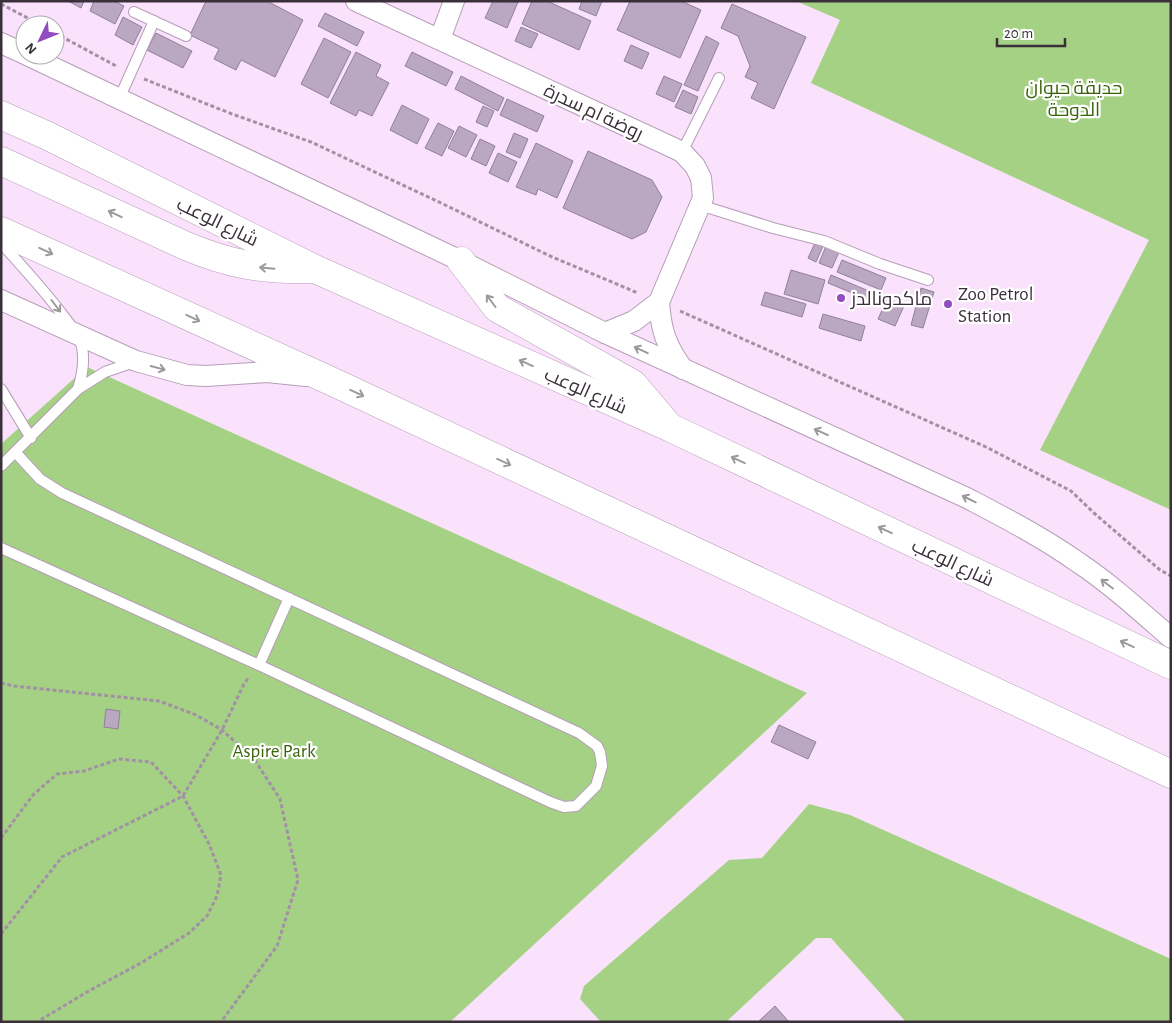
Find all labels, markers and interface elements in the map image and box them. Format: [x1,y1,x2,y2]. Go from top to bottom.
north arrow [15,15,65,65]
scale bar [997,15,1064,47]
text: 20 m [1004,26,1033,41]
text: N [23,40,40,57]
park label: حديقة حيوان الدوحة [1026,79,1122,121]
street label: روضة ام سدرة [540,81,646,146]
street label: شارع الوعب [172,194,262,253]
one-way arrow [108,208,123,218]
one-way arrow [38,247,53,256]
one-way arrow [259,263,275,273]
place label: Zoo Petrol Station [958,285,1033,326]
place label: ماكدونالدز [850,290,932,310]
marker: ماكدونالدز [835,292,847,304]
one-way arrow [486,294,496,308]
marker: Zoo Petrol Station [942,298,954,310]
one-way arrow [50,299,61,312]
one-way arrow [186,314,201,324]
one-way arrow [634,344,649,354]
one-way arrow [519,358,534,368]
one-way arrow [150,363,166,373]
street label: شارع الوعب [540,364,630,421]
one-way arrow [349,389,364,399]
one-way arrow [814,426,829,436]
one-way arrow [731,455,746,464]
one-way arrow [496,458,511,467]
one-way arrow [962,494,977,503]
one-way arrow [878,524,893,534]
street label: شارع الوعب [907,535,997,593]
one-way arrow [1101,578,1114,589]
one-way arrow [1120,639,1135,648]
park label: Aspire Park [232,742,316,761]

